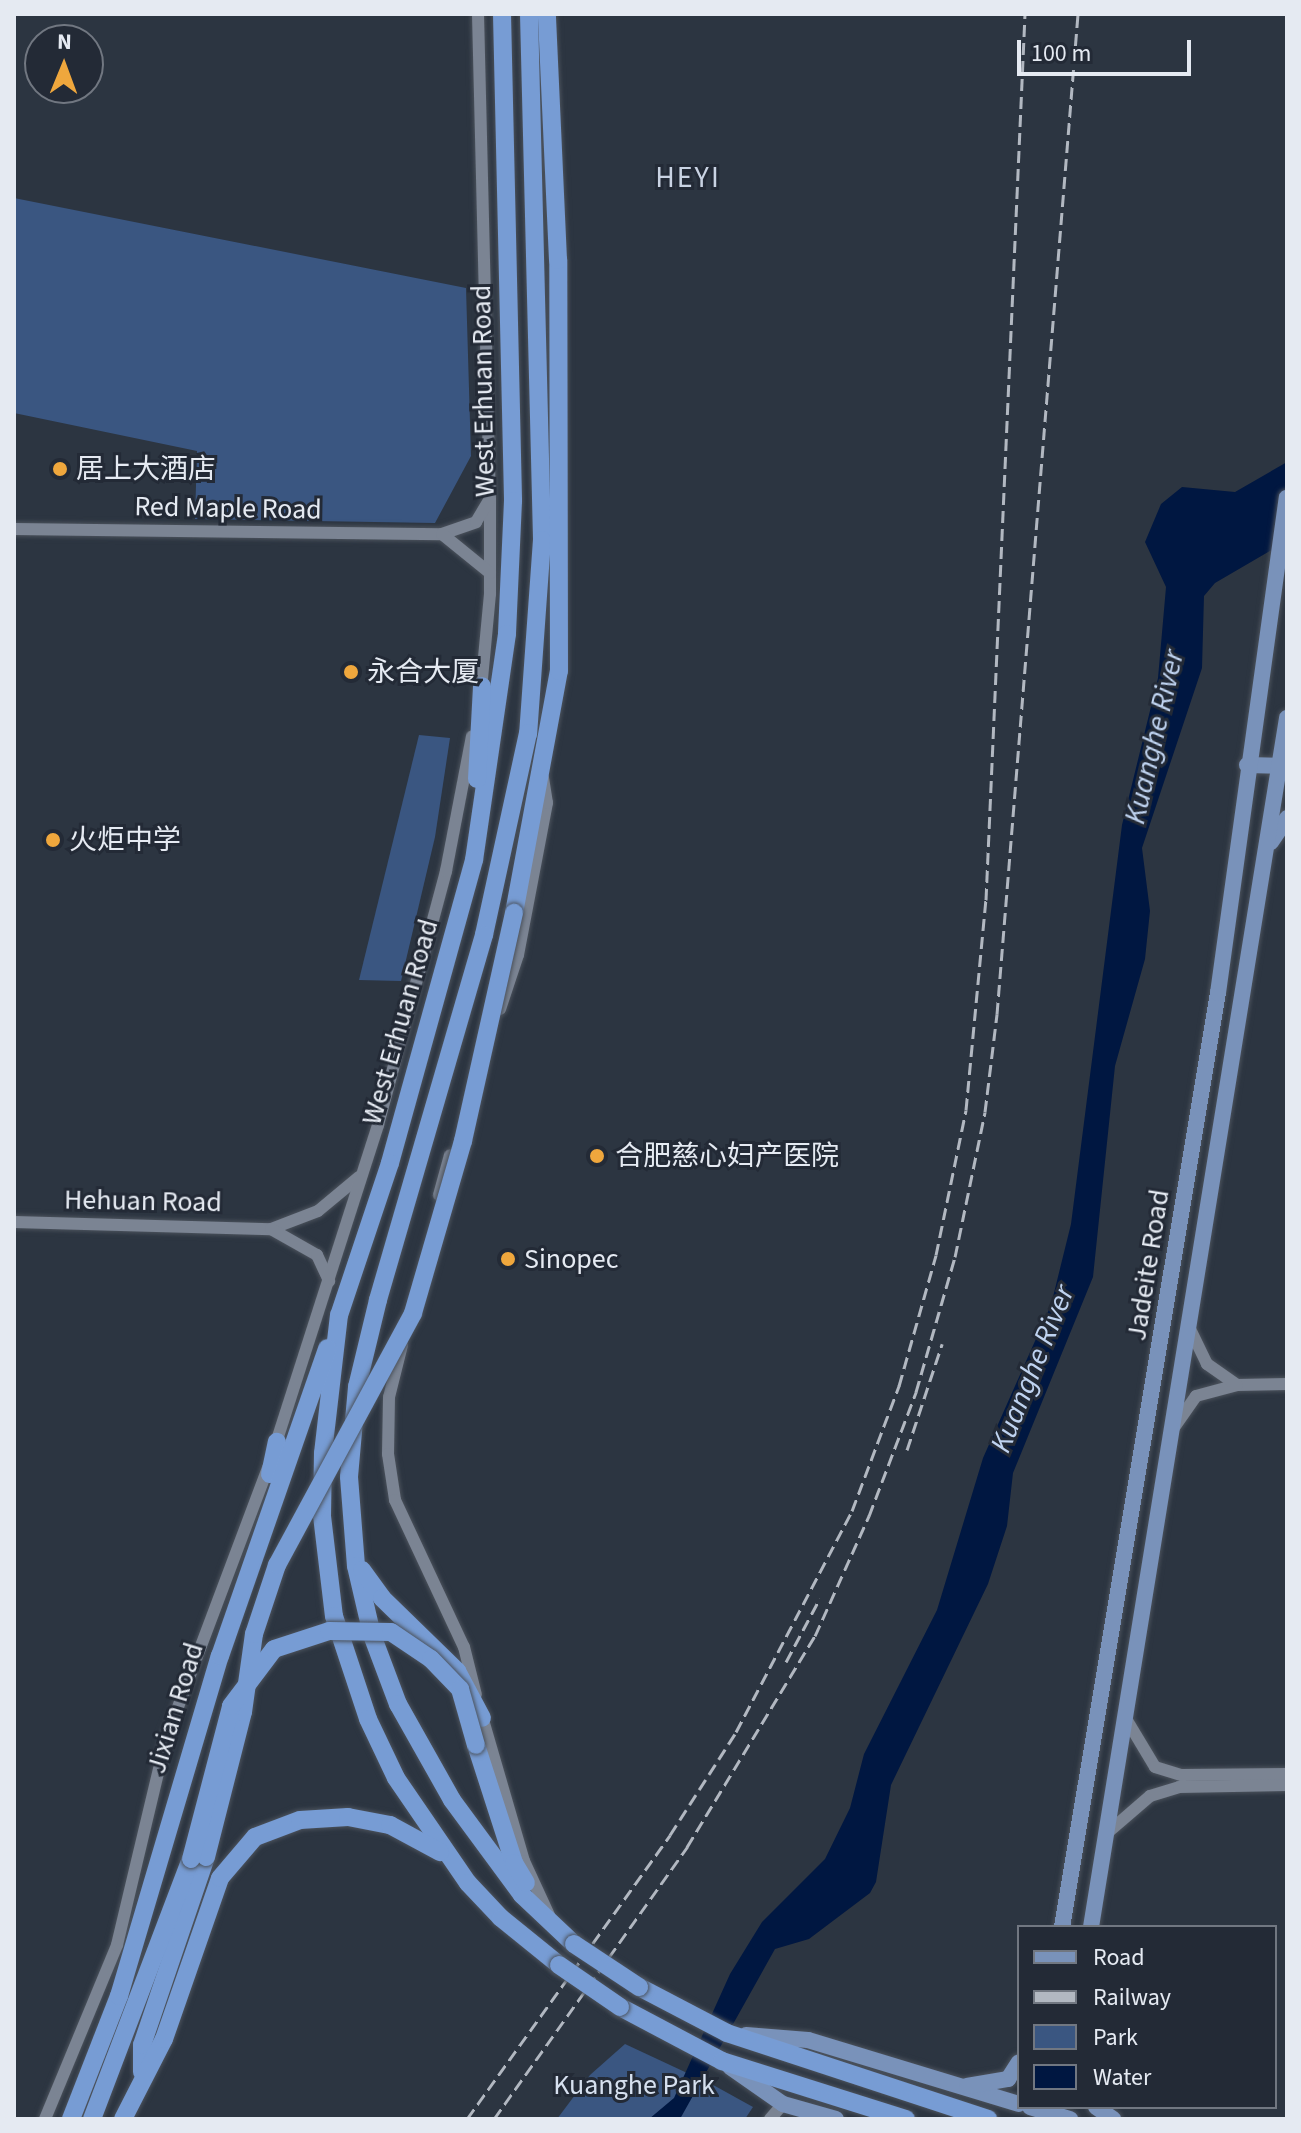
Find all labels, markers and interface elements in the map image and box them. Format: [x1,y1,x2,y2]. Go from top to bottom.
north arrow [24,24,104,104]
scale bar [1021,24,1195,74]
text: N [57,26,72,58]
text: 100 m [1031,36,1091,71]
district label: HEYI [655,160,721,196]
street label: West Erhuan Road [464,285,502,497]
place label: 居上大酒店 [76,452,216,486]
marker: 居上大酒店 [51,460,69,478]
street label: Red Maple Road [134,490,322,526]
water label: Kuanghe River [1118,647,1192,827]
place label: 永合大厦 [367,655,479,689]
marker: 永合大厦 [342,663,360,681]
place label: 火炬中学 [69,823,181,857]
marker: 火炬中学 [44,831,62,849]
street label: West Erhuan Road [355,915,445,1129]
place label: 合肥慈心妇产医院 [615,1139,839,1173]
marker: 合肥慈心妇产医院 [586,1145,608,1167]
street label: Hehuan Road [64,1183,222,1219]
street label: Jadeite Road [1119,1187,1177,1343]
place label: Sinopec [524,1242,619,1276]
marker: Sinopec [499,1250,517,1268]
water label: Kuanghe River [983,1280,1083,1458]
street label: Jixian Road [139,1639,211,1777]
legend [1017,1925,1277,2109]
text: Road [1093,1940,1145,1975]
text: Railway [1093,1980,1171,2015]
text: Park [1093,2020,1138,2055]
text: Water [1093,2060,1151,2095]
park label: Kuanghe Park [553,2068,715,2102]

